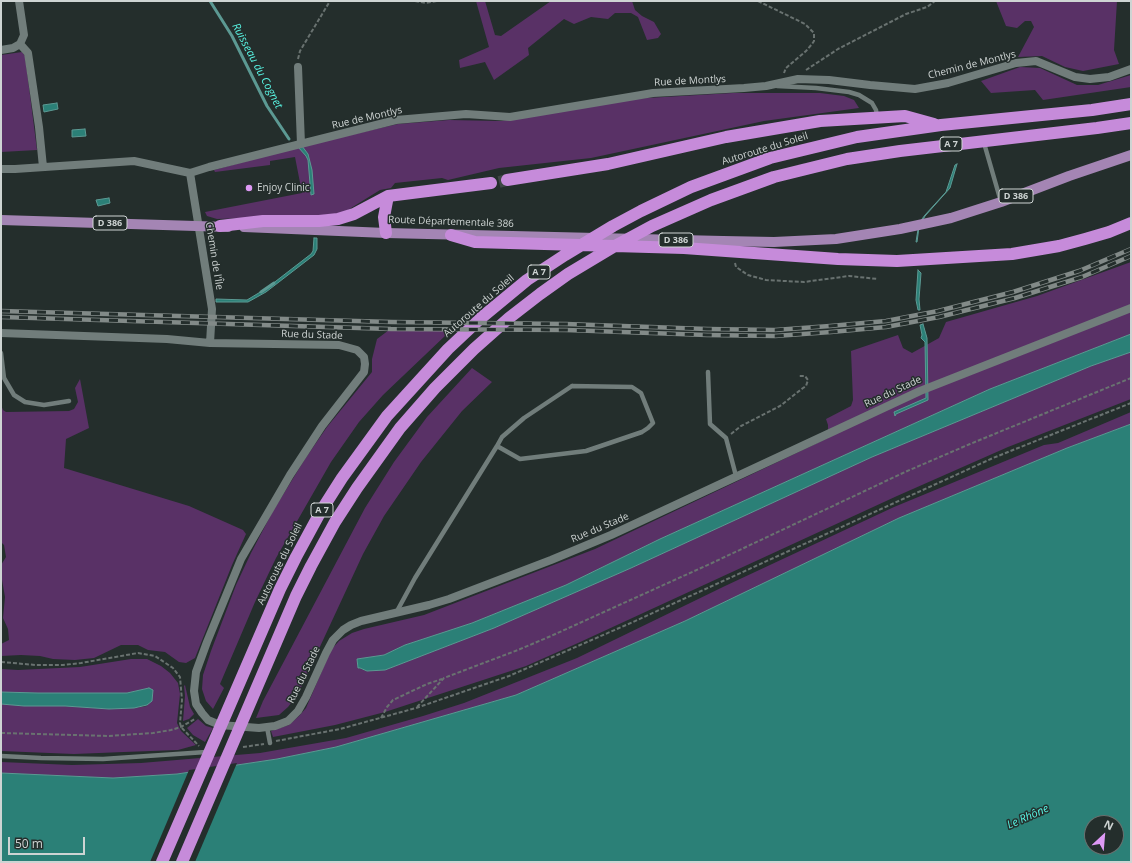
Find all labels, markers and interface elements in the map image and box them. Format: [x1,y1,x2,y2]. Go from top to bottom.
water label: Ruisseau du Cognet [229,21,285,111]
street label: Chemin de Montlys [927,48,1017,82]
street label: Rue de Montlys [654,73,726,89]
street label: Rue de Montlys [331,104,403,132]
street label: Autoroute du Soleil [720,130,810,168]
road number: A 7 [940,137,962,151]
place label: Enjoy Clinic [257,182,310,194]
marker: Enjoy Clinic [244,183,254,193]
road number: D 386 [999,189,1033,203]
street label: Route Départementale 386 [388,214,514,230]
road number: D 386 [93,216,127,230]
street label: Chemin de l'Île [203,221,225,291]
road number: D 386 [659,233,693,247]
road number: A 7 [528,265,550,279]
street label: Autoroute du Soleil [441,272,517,340]
street label: Rue du Stade [281,328,343,342]
street label: Rue du Stade [863,374,923,410]
road number: A 7 [311,503,333,517]
street label: Rue du Stade [569,510,631,546]
street label: Autoroute du Soleil [255,521,305,607]
street label: Rue du Stade [285,645,323,705]
water label: Le Rhône [1005,802,1051,832]
north arrow [1084,815,1124,855]
text: N [1102,816,1116,833]
scale bar [10,829,87,855]
text: 50 m [15,835,43,852]

